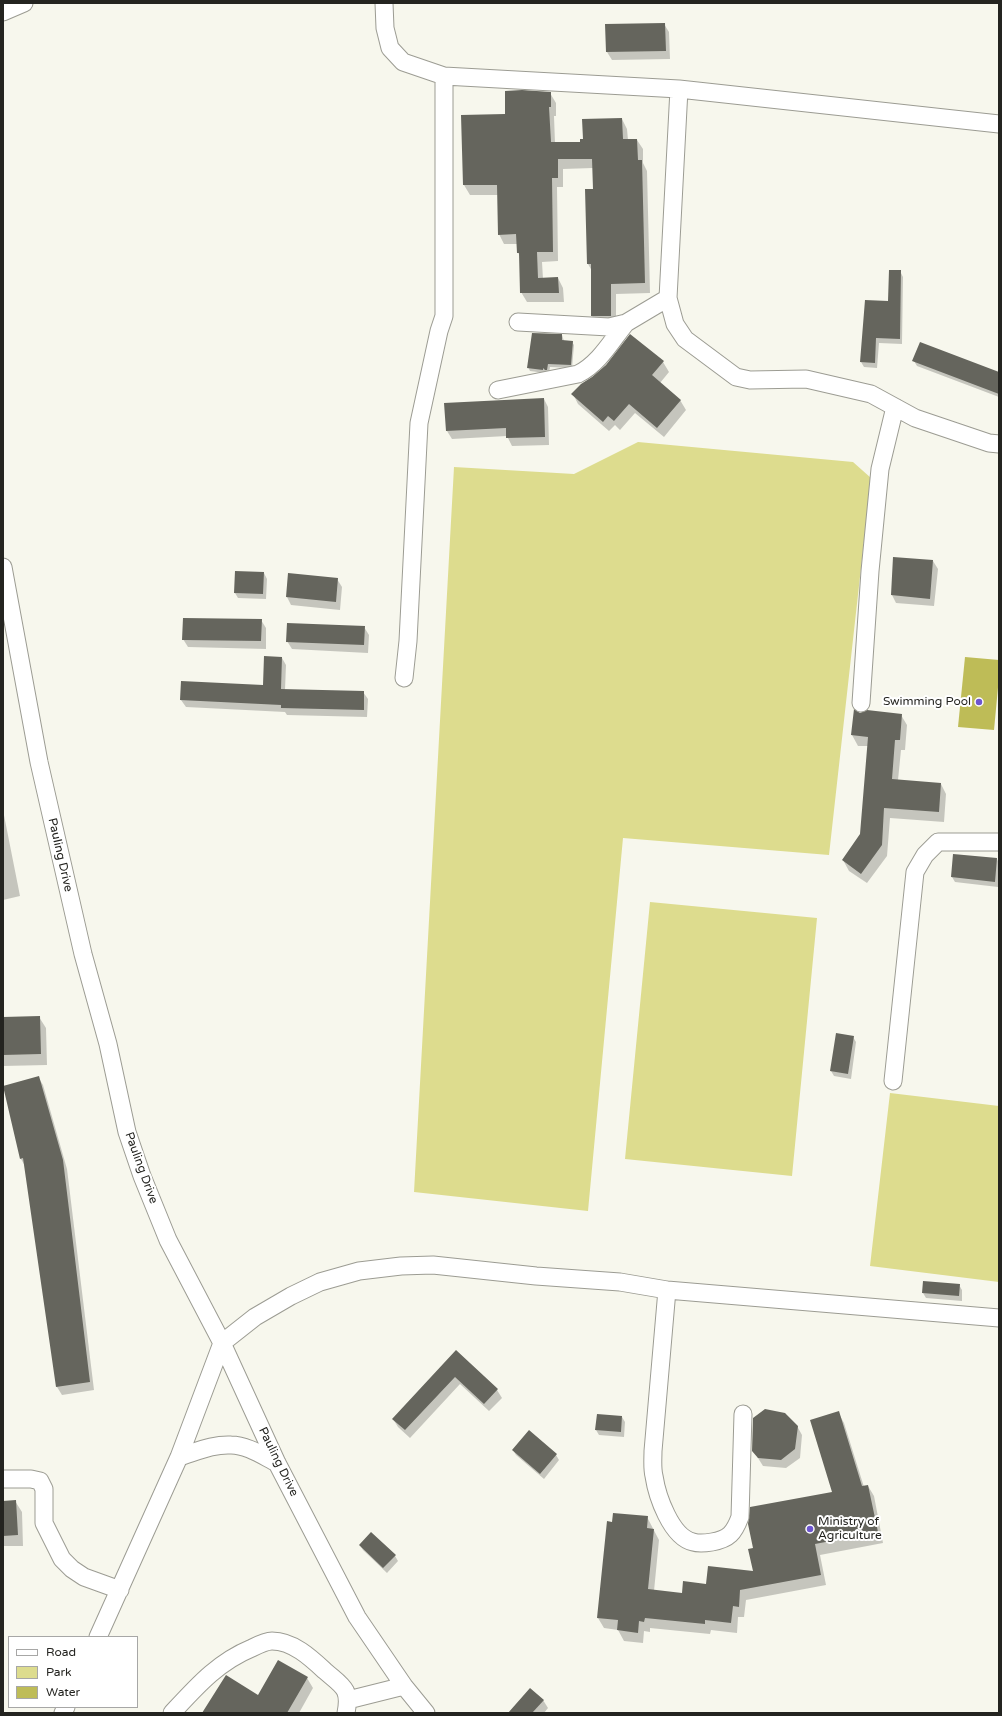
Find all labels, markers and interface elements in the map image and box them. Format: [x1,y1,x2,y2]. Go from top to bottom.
place label: Swimming Pool [883,695,971,709]
marker: Swimming Pool [974,697,984,707]
street label: Pauling Drive [45,817,75,893]
street label: Pauling Drive [121,1130,161,1206]
street label: Pauling Drive [255,1425,301,1499]
place label: Ministry of Agriculture [818,1515,882,1543]
marker: Ministry of Agriculture [805,1524,815,1534]
legend [8,1636,138,1708]
text: Road [46,1645,76,1659]
text: Park [46,1665,72,1679]
text: Water [46,1685,80,1699]

